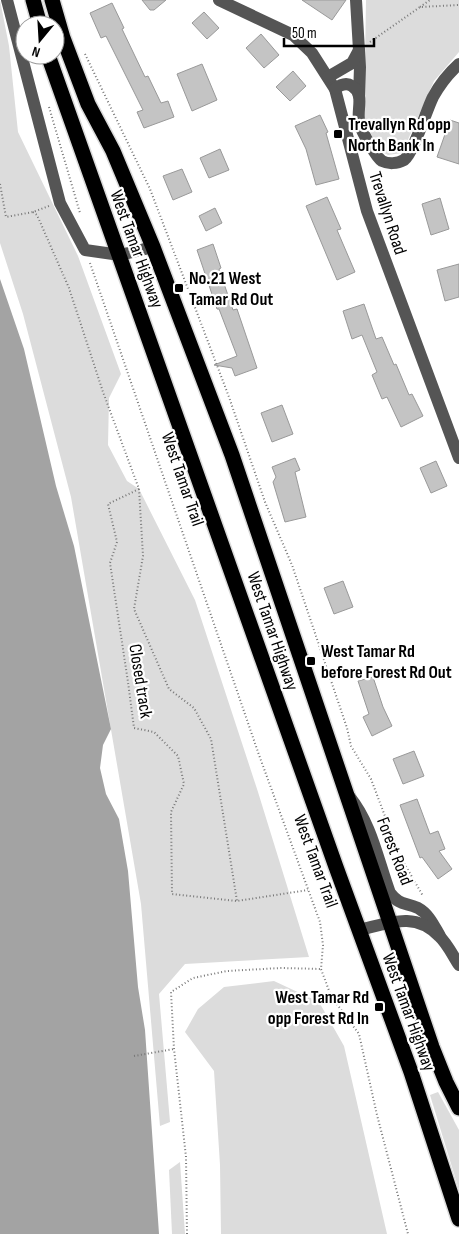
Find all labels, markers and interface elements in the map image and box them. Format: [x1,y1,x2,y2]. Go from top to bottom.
north arrow [15,15,65,65]
scale bar [284,15,374,47]
text: 50 m [292,24,317,43]
text: N [30,43,42,61]
place label: Trevallyn Rd opp North Bank In [348,114,451,156]
marker: Trevallyn Rd opp North Bank In [332,128,344,140]
street label: Trevallyn Road [364,169,411,257]
street label: West Tamar Highway [105,187,168,311]
place label: No.21 West Tamar Rd Out [189,268,273,310]
marker: No.21 West Tamar Rd Out [173,282,185,294]
street label: West Tamar Trail [157,430,208,529]
street label: West Tamar Highway [242,569,303,693]
place label: West Tamar Rd before Forest Rd Out [321,641,452,683]
street label: Closed track [124,642,157,720]
marker: West Tamar Rd before Forest Rd Out [305,655,317,667]
street label: West Tamar Trail [289,812,342,911]
street label: Forest Road [372,814,417,888]
street label: West Tamar Highway [377,950,440,1074]
place label: West Tamar Rd opp Forest Rd In [268,987,369,1029]
marker: West Tamar Rd opp Forest Rd In [373,1001,385,1013]

